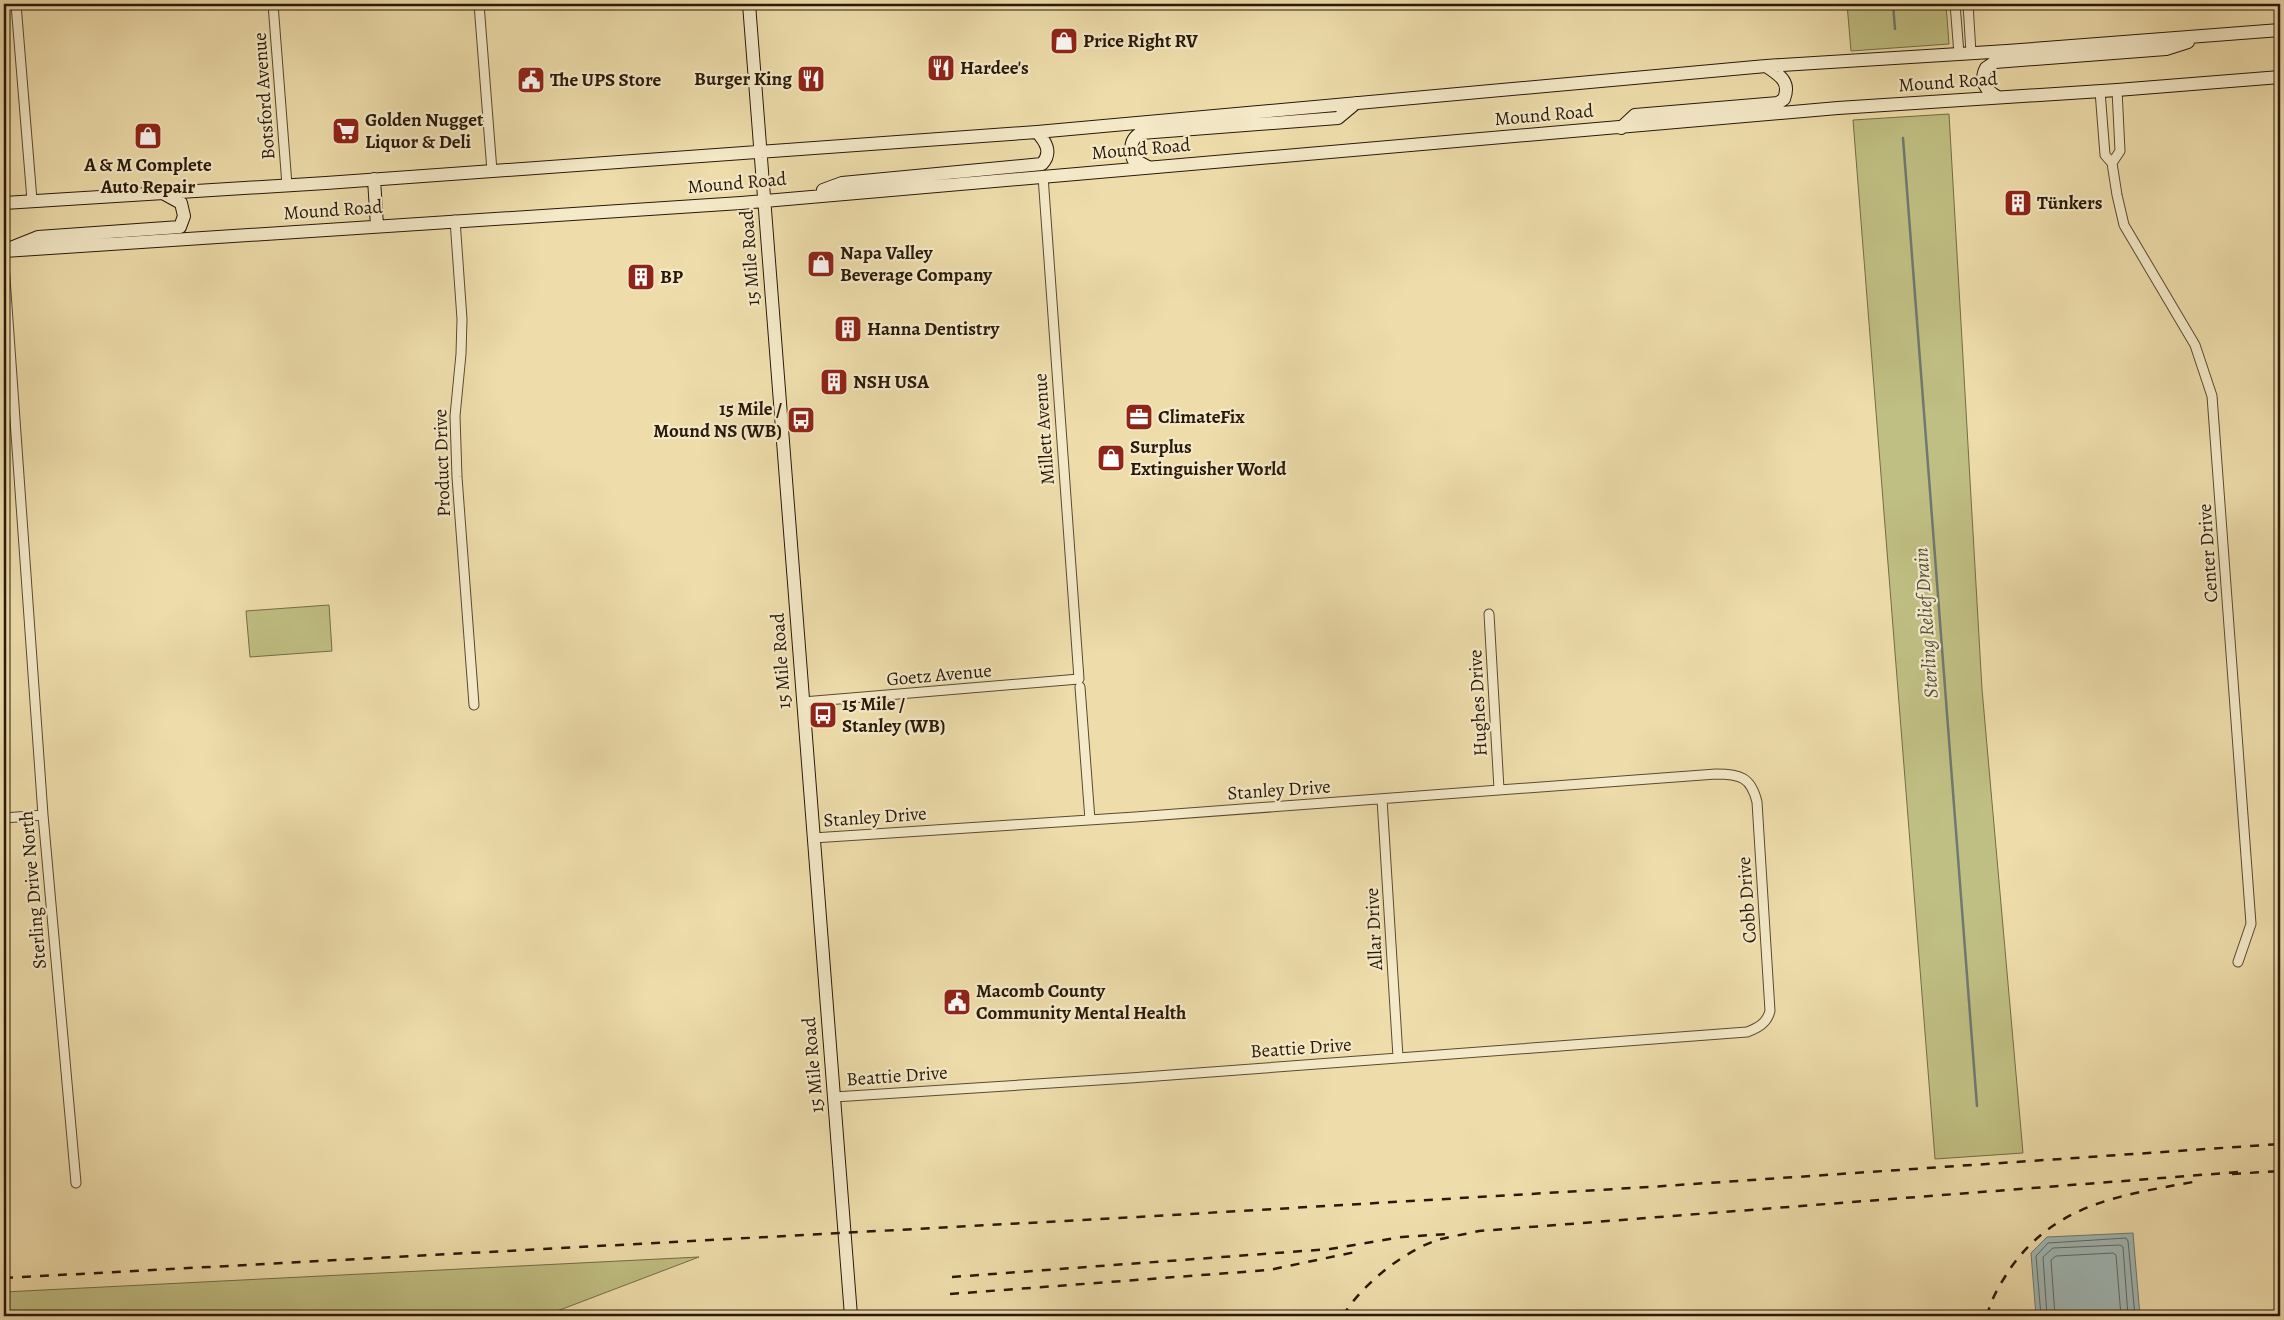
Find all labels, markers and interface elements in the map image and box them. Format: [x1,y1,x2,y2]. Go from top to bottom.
shop icon: Price Right RV [1049,26,1079,56]
place label: Price Right RV [1083,28,1198,54]
street label: Botsford Avenue [247,31,281,161]
restaurant icon: Hardee's [926,53,956,83]
place label: Hardee's [960,55,1029,81]
restaurant icon: Burger King [796,64,826,94]
public building icon: The UPS Store [516,65,546,95]
place label: Burger King [694,66,792,92]
street label: Mound Road [1898,66,1999,98]
place label: The UPS Store [550,67,662,93]
street label: Mound Road [1493,98,1595,132]
place label: Golden Nugget Liquor & Deli [365,107,484,155]
supermarket icon: Golden Nugget Liquor & Deli [331,116,361,146]
shop icon: A & M Complete Auto Repair [133,121,163,151]
street label: Mound Road [1090,132,1192,166]
place label: A & M Complete Auto Repair [83,152,212,200]
street label: Mound Road [686,166,788,200]
building icon: Tünkers [2003,188,2033,218]
place label: Tünkers [2037,190,2103,216]
street label: Mound Road [283,194,384,226]
street label: 15 Mile Road [734,208,766,307]
place label: Napa Valley Beverage Company [840,240,993,288]
shop icon: Napa Valley Beverage Company [806,249,836,279]
building icon: BP [626,262,656,292]
place label: BP [660,264,683,290]
building icon: Hanna Dentistry [833,314,863,344]
place label: Hanna Dentistry [867,316,1000,342]
building icon: NSH USA [819,367,849,397]
place label: NSH USA [853,369,930,395]
street label: Millett Avenue [1027,372,1061,486]
place label: 15 Mile / Mound NS (WB) [653,396,783,444]
office icon: ClimateFix [1124,402,1154,432]
place label: ClimateFix [1158,404,1245,430]
bus stop icon: 15 Mile / Mound NS (WB) [786,405,816,435]
street label: Product Drive [427,409,457,517]
place label: Surplus Extinguisher World [1130,434,1287,482]
shop icon: Surplus Extinguisher World [1096,443,1126,473]
street label: Center Drive [2192,503,2224,603]
water label: Sterling Relief Drain [1907,547,1945,699]
street label: 15 Mile Road [765,611,797,710]
street label: Hughes Drive [1462,649,1494,757]
street label: Goetz Avenue [885,657,993,693]
place label: 15 Mile / Stanley (WB) [842,691,946,739]
bus stop icon: 15 Mile / Stanley (WB) [808,700,838,730]
street label: Stanley Drive [1226,773,1332,807]
street label: Stanley Drive [822,800,928,834]
street label: Sterling Drive North [13,810,53,970]
street label: Cobb Drive [1731,856,1763,944]
street label: Allar Drive [1359,887,1389,972]
place label: Macomb County Community Mental Health [976,978,1186,1026]
public building icon: Macomb County Community Mental Health [942,987,972,1017]
street label: 15 Mile Road [796,1015,830,1114]
street label: Beattie Drive [1250,1031,1352,1065]
street label: Beattie Drive [846,1059,948,1093]

